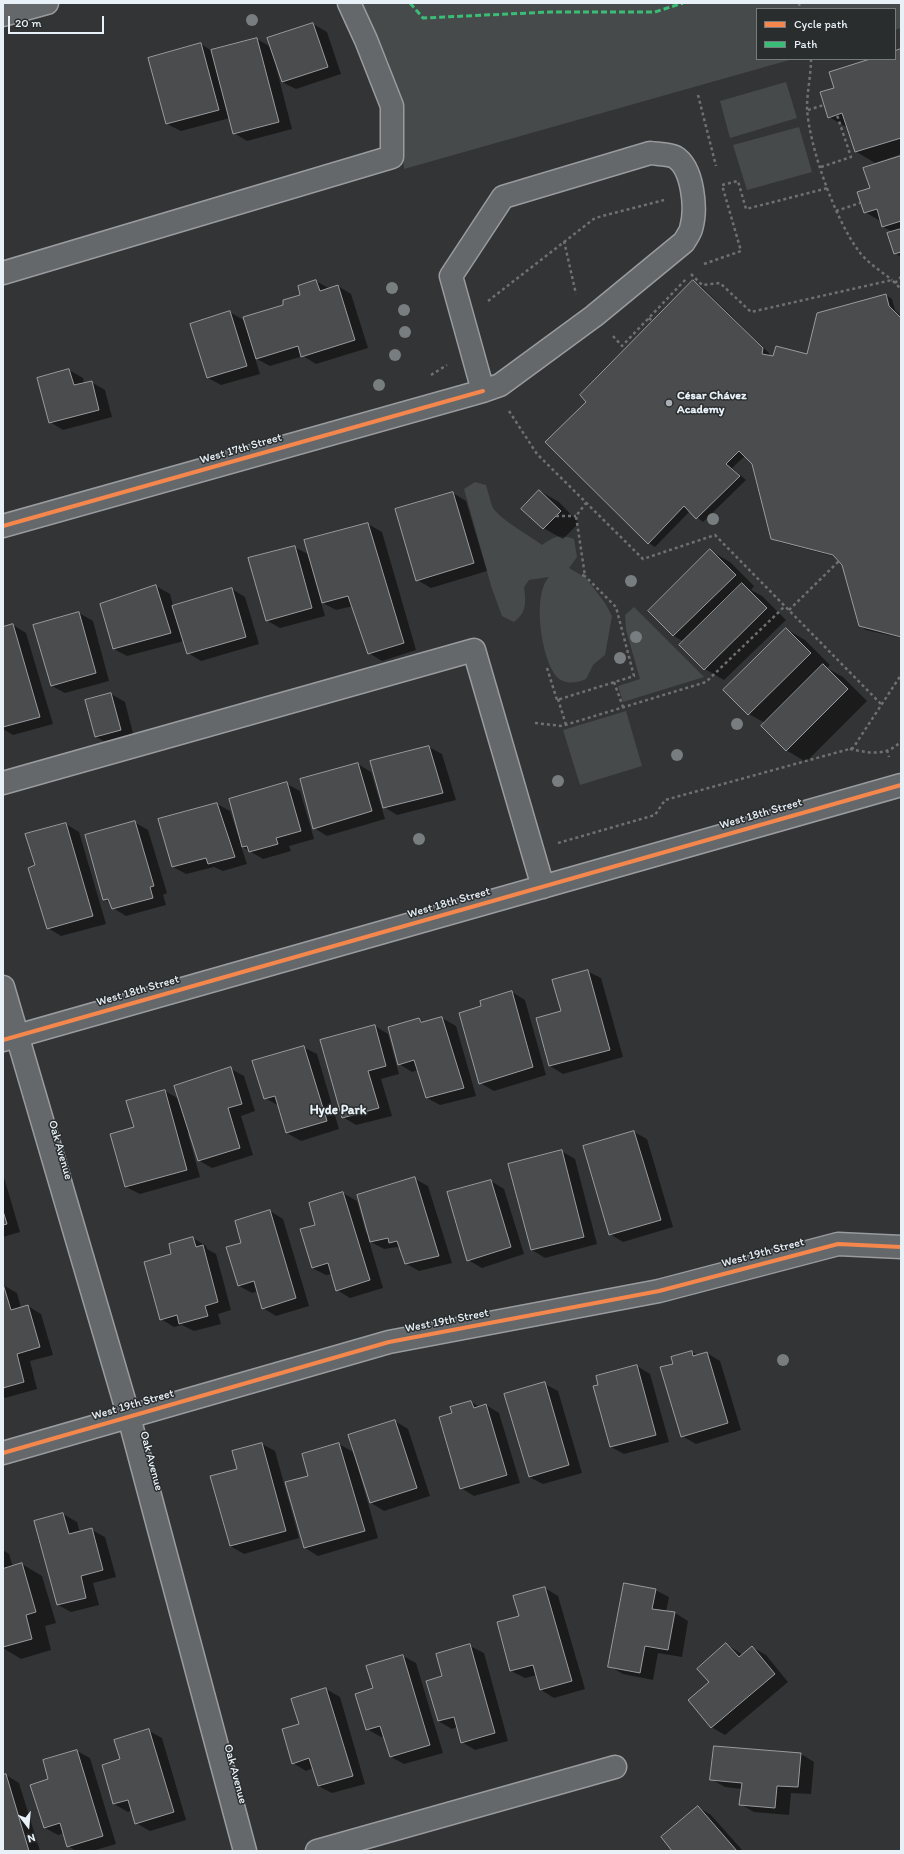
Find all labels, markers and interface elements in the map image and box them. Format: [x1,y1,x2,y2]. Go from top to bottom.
scale bar [10,8,106,34]
legend [756,8,896,60]
text: 20 m [15,16,42,30]
text: Cycle path [794,17,848,31]
text: Path [794,37,817,51]
place label: César Chávez Academy [677,389,747,417]
marker: César Chávez Academy [664,398,674,408]
street label: West 17th Street [198,430,284,468]
street label: West 18th Street [718,795,804,833]
street label: West 18th Street [406,884,492,922]
street label: West 18th Street [95,972,181,1010]
district label: Hyde Park [310,1103,366,1119]
street label: Oak Avenue [45,1119,75,1181]
street label: West 19th Street [720,1235,806,1271]
street label: West 19th Street [404,1306,490,1336]
street label: West 19th Street [90,1386,176,1424]
street label: Oak Avenue [136,1430,166,1492]
street label: Oak Avenue [220,1743,250,1805]
north arrow [8,1806,48,1846]
text: N [26,1831,37,1845]

